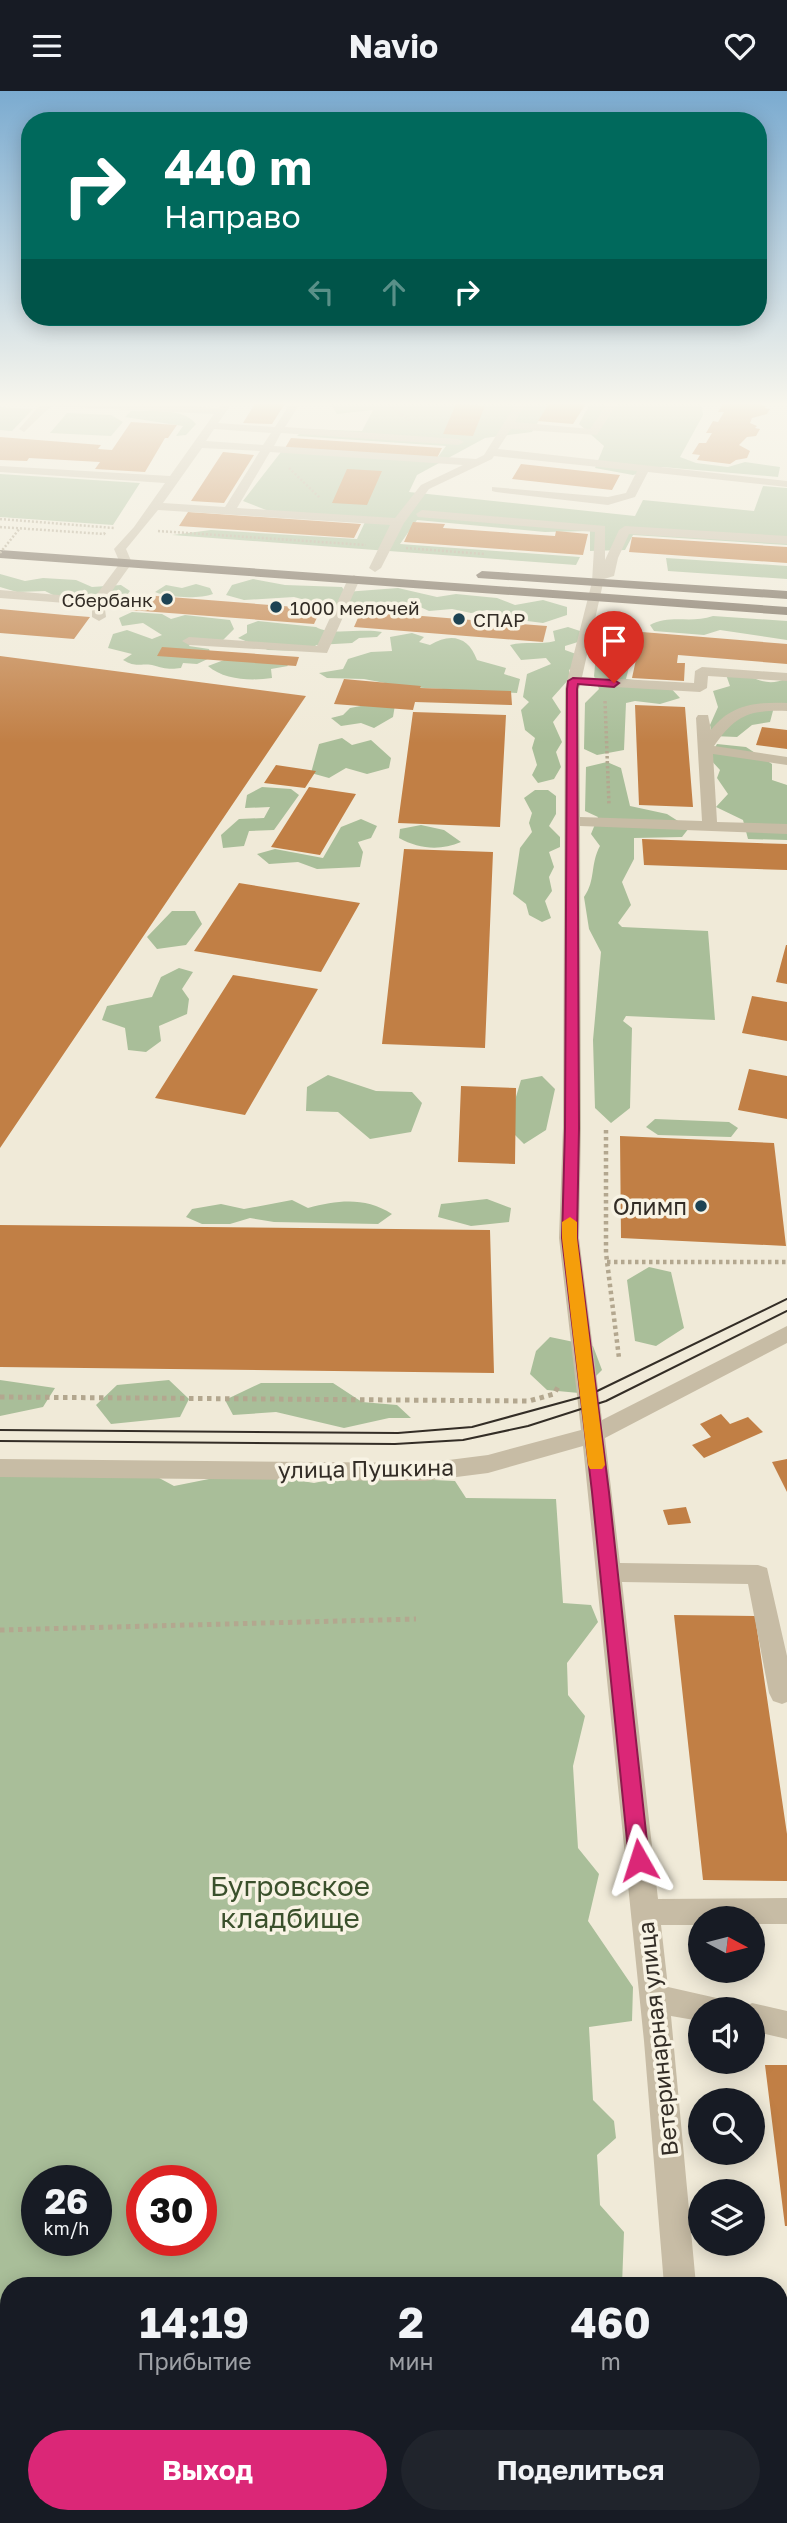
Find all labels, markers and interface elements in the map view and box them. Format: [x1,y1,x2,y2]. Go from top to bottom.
icon: menu [28,27,66,65]
text: Navio [349,27,438,65]
icon: heart [721,27,759,65]
text: 440 m [164,137,312,196]
icon: right [49,140,140,231]
text: Направо [164,197,301,235]
icon: left [302,273,340,311]
icon: ahead [375,273,413,311]
icon: right [448,273,486,311]
place label: Сбербанк [62,588,153,611]
marker: Сбербанк [159,591,175,607]
place label: 1000 мелочей [290,596,420,619]
marker: 1000 мелочей [268,599,284,615]
place label: СПАР [473,608,525,631]
marker: СПАР [451,611,467,627]
pin [584,611,644,683]
icon: arrive [595,622,633,660]
place label: Олимп [613,1192,687,1220]
marker: Олимп [693,1198,709,1214]
street label: улица Пушкина [278,1452,454,1484]
position arrow [602,1823,676,1897]
park label: Бугровское кладбище [210,1869,370,1934]
north arrow [688,1906,765,1983]
map controls [688,1906,765,2256]
street label: Ветеринарная улица [631,1920,683,2158]
button: sound [688,1997,765,2074]
button: search [688,2088,765,2165]
speed limit sign: 30 [126,2165,217,2256]
button: layers [688,2179,765,2256]
text: 26 [45,2180,88,2222]
text: km/h [44,2217,89,2239]
text: 14:19 [140,2297,249,2347]
text: 2 [398,2297,424,2347]
text: 460 [571,2297,651,2347]
text: Прибытие [137,2347,252,2375]
text: мин [389,2347,433,2375]
text: m [601,2347,621,2375]
button: Выход [28,2430,387,2510]
button: Поделиться [401,2430,760,2510]

